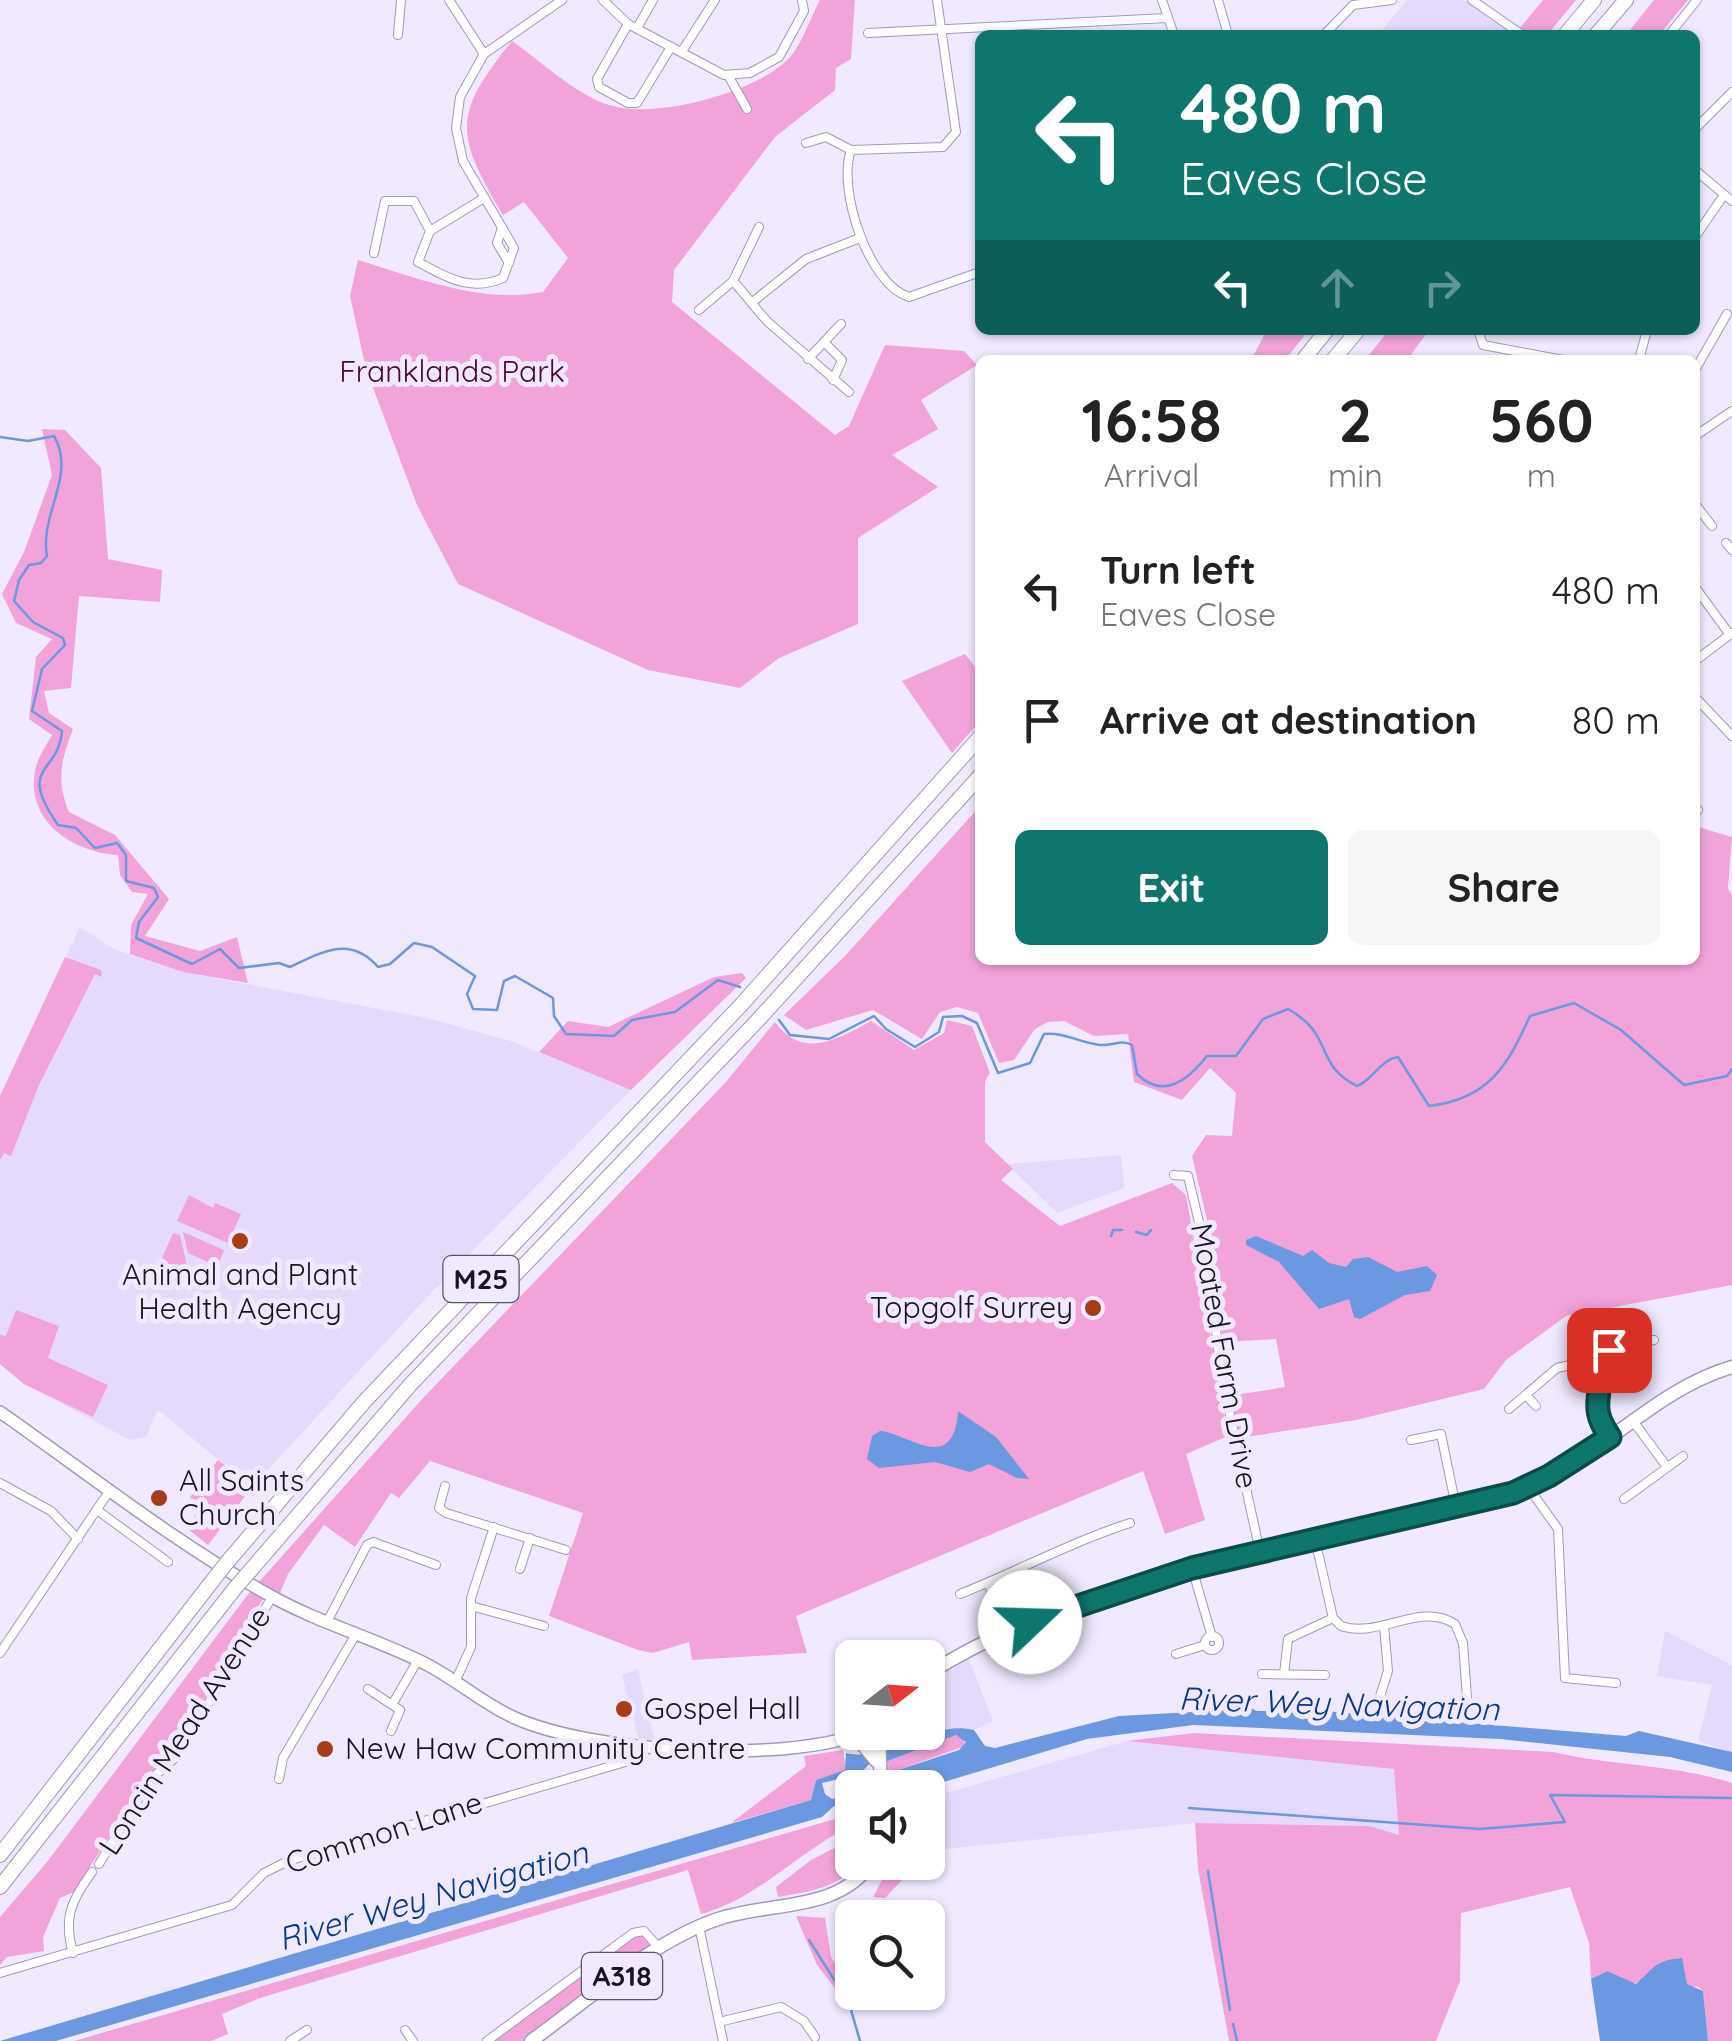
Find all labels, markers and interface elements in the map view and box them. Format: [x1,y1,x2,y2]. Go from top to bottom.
text: 480 m [1180,63,1387,151]
icon: left [1015,70,1145,200]
text: Eaves Close [1180,150,1428,206]
icon: left [1205,260,1260,315]
icon: ahead [1310,260,1365,315]
icon: right [1415,260,1470,315]
park label: Franklands Park [339,352,565,390]
text: 16:58 [1081,382,1222,457]
text: 2 [1338,382,1372,457]
text: 560 [1489,382,1594,457]
text: Arrival [1104,455,1199,495]
text: min [1328,455,1383,495]
text: m [1527,455,1556,495]
text: Turn left [1100,546,1256,594]
icon: left [1015,563,1070,618]
text: 480 m [1552,566,1660,614]
text: Eaves Close [1100,594,1276,634]
icon: arrive [1015,693,1070,748]
text: Arrive at destination [1100,696,1477,744]
text: 80 m [1572,696,1660,744]
button: Exit [1015,830,1328,945]
button: Share [1348,830,1660,945]
street label: Moated Farm Drive [1183,1220,1267,1491]
marker: Animal and Plant Health Agency [229,1230,251,1252]
place label: Animal and Plant Health Agency [122,1255,358,1327]
road number: M25 [444,1256,518,1302]
place label: Topgolf Surrey [870,1288,1073,1326]
marker: Topgolf Surrey [1082,1297,1104,1319]
pin [1567,1308,1652,1393]
icon: arrive [1582,1323,1637,1378]
place label: All Saints Church [179,1461,304,1533]
marker: All Saints Church [148,1487,170,1509]
position arrow [978,1570,1082,1674]
street label: Loncin Mead Avenue [90,1599,279,1862]
north arrow [835,1640,945,1750]
map controls [835,1640,945,2010]
water label: River Wey Navigation [1178,1677,1501,1729]
place label: Gospel Hall [644,1689,801,1727]
marker: Gospel Hall [613,1698,635,1720]
place label: New Haw Community Centre [345,1729,745,1767]
marker: New Haw Community Centre [314,1738,336,1760]
button: sound [835,1770,945,1880]
street label: Common Lane [281,1782,487,1882]
water label: River Wey Navigation [273,1831,594,1958]
button: search [835,1900,945,2010]
road number: A318 [582,1953,662,1999]

